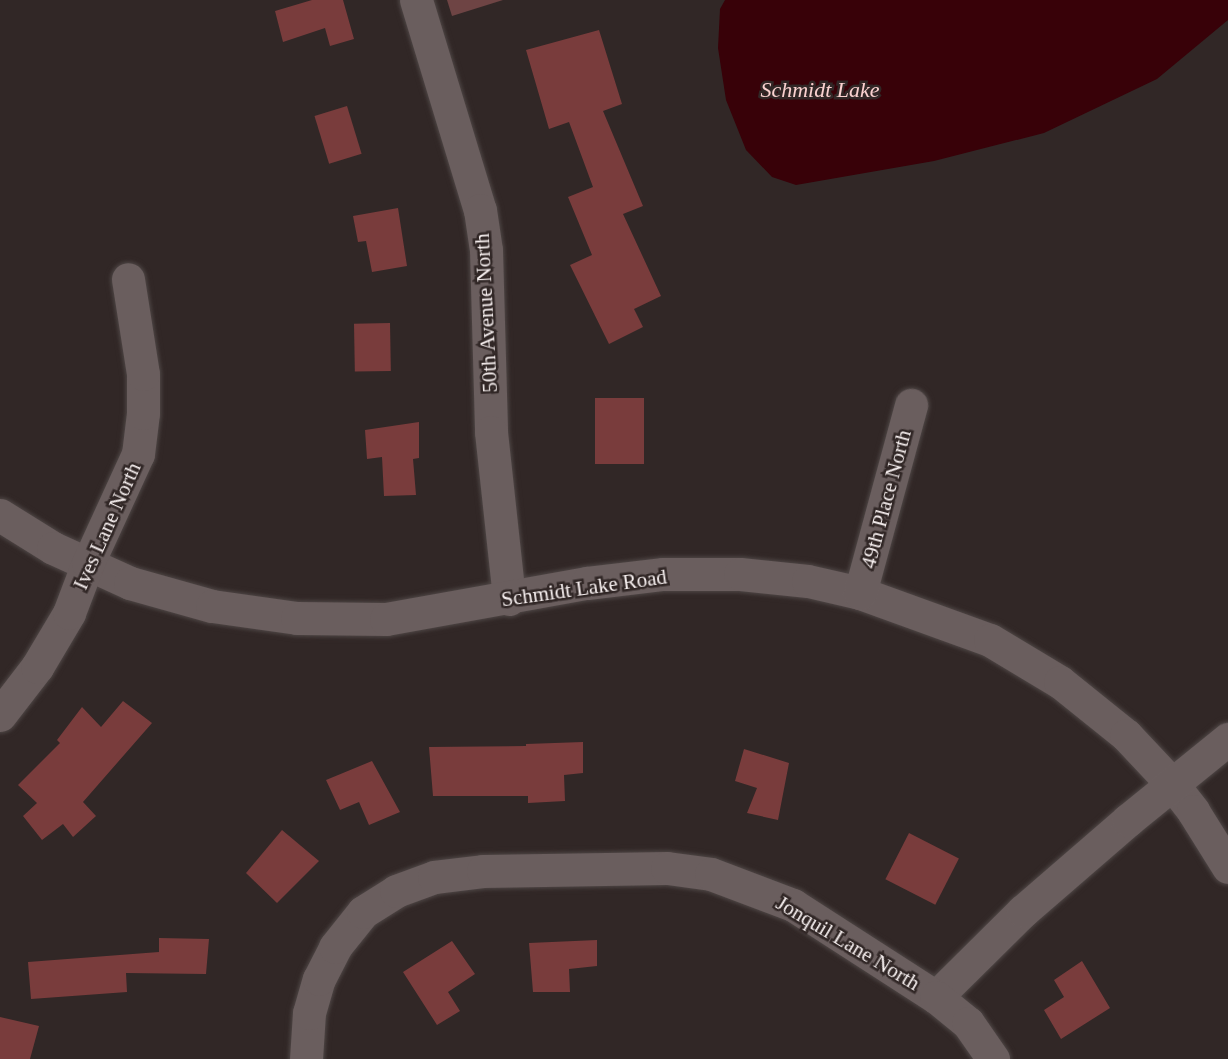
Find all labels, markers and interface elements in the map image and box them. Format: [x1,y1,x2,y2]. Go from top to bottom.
water label: Schmidt Lake [760,77,880,103]
street label: 50th Avenue North [469,232,503,394]
street label: 49th Place North [855,427,917,571]
street label: Ives Lane North [68,459,146,593]
street label: Schmidt Lake Road [500,564,668,612]
street label: Jonquil Lane North [772,890,924,996]

